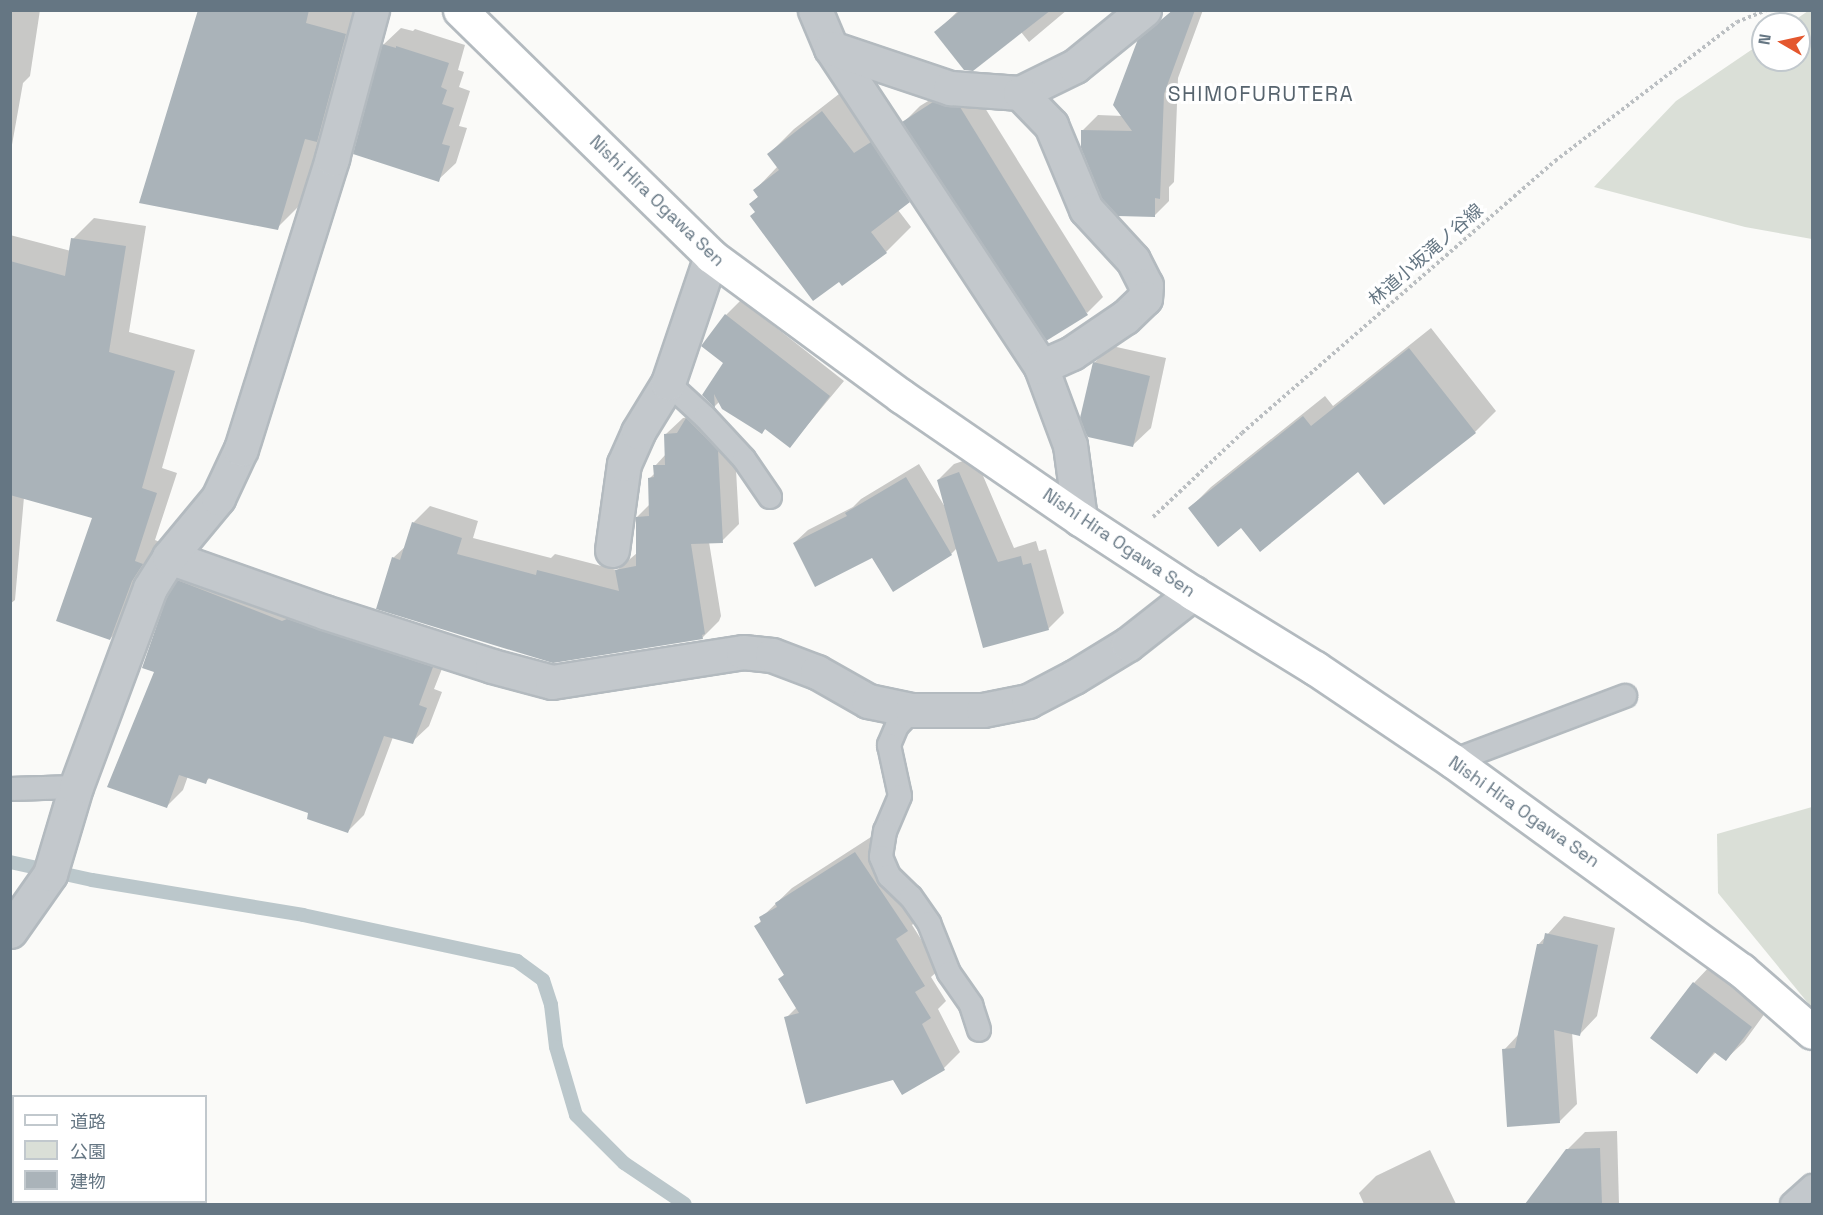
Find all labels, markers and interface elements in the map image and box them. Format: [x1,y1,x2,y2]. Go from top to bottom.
north arrow [1751,12,1811,72]
text: N [1753,32,1776,46]
district label: SHIMOFURUTERA [1168,81,1354,107]
street label: Nishi Hira Ogawa Sen [585,131,729,271]
street label: 林道小坂滝ノ谷線 [1365,200,1487,310]
street label: Nishi Hira Ogawa Sen [1039,484,1199,602]
street label: Nishi Hira Ogawa Sen [1444,752,1604,872]
legend [12,1095,207,1203]
text: 道路 [70,1110,106,1133]
text: 公園 [70,1140,106,1163]
text: 建物 [70,1170,106,1193]

